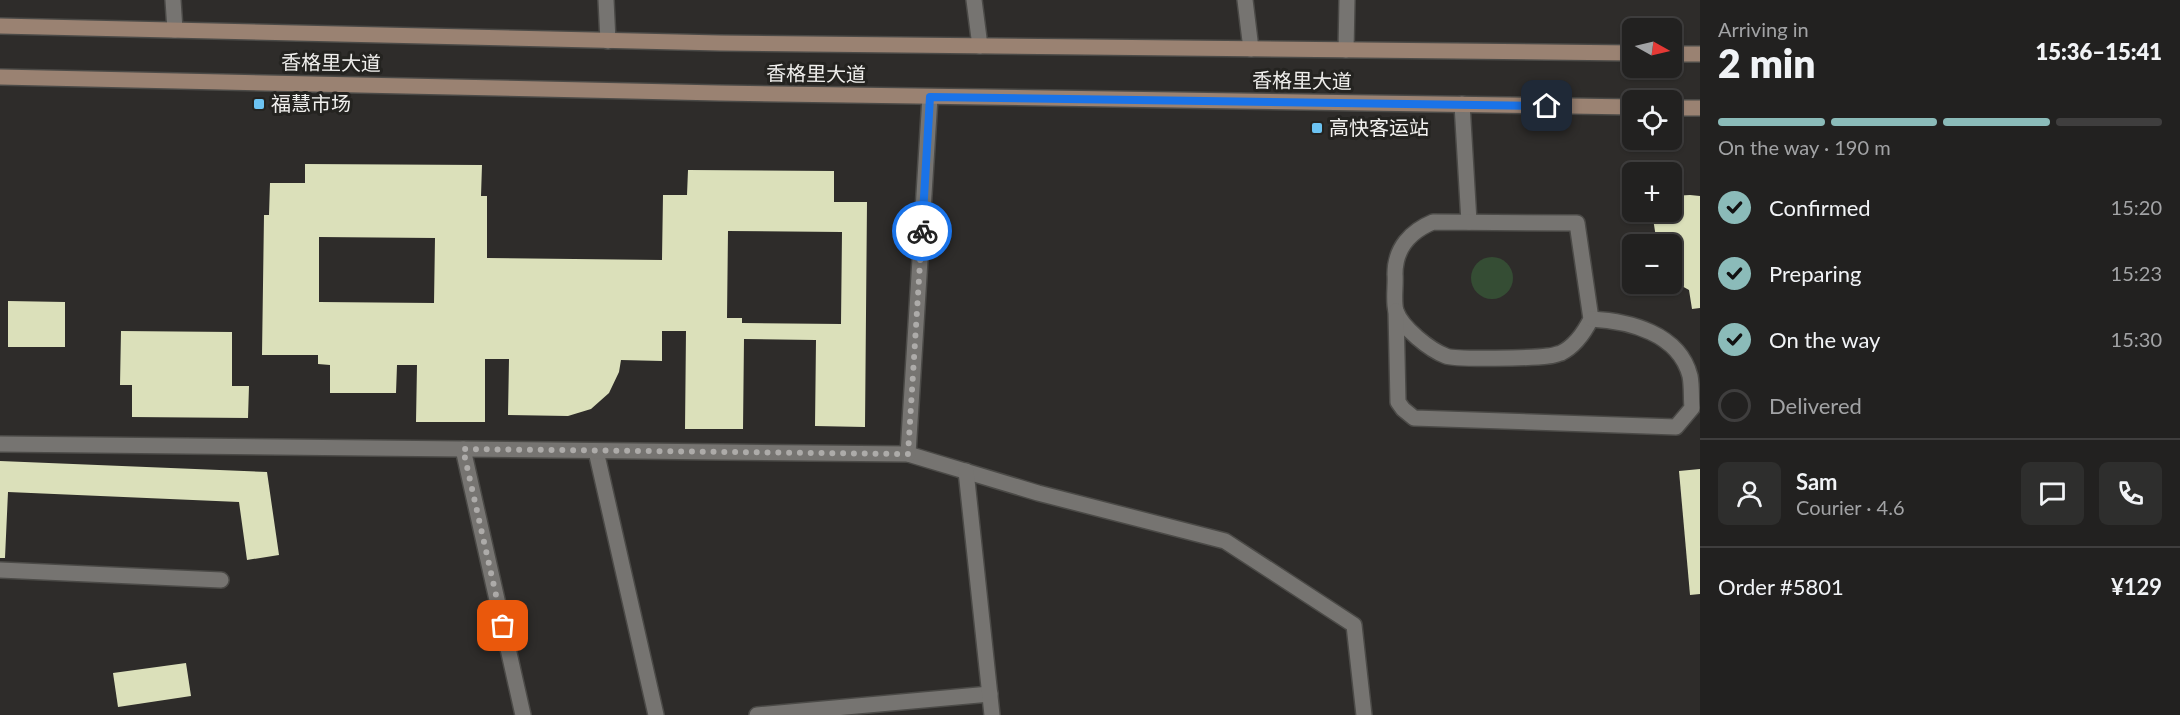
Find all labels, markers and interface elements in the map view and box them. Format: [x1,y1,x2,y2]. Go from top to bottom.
text: Arriving in [1718,17,1809,41]
north arrow [1622,18,1682,78]
map controls [1622,18,1682,294]
text: 15:36–15:41 [2036,38,2162,65]
text: 2 min [1718,40,1815,86]
street label: 香格里大道 [281,49,381,75]
street label: 香格里大道 [766,60,866,86]
street label: 香格里大道 [1252,67,1352,93]
pin [1521,80,1572,131]
icon: home [1530,89,1563,122]
button: locate [1622,90,1682,150]
place label: 福慧市场 [271,91,351,115]
marker: 福慧市场 [252,97,266,111]
place label: 高快客运站 [1329,115,1429,139]
marker: 高快客运站 [1310,121,1324,135]
text: On the way · 190 m [1718,135,1891,159]
button: + [1622,162,1682,222]
icon: check [1718,191,1751,224]
text: Confirmed [1769,194,1871,221]
text: 15:20 [2111,195,2162,219]
courier [892,201,952,261]
icon: bike [906,215,939,248]
button: − [1622,234,1682,294]
icon: check [1718,257,1751,290]
text: Preparing [1769,260,1861,287]
text: 15:23 [2111,261,2162,285]
icon: check [1718,323,1751,356]
text: On the way [1769,326,1880,353]
text: 15:30 [2111,327,2162,351]
text: Delivered [1769,392,1862,419]
button: person [1718,462,1781,525]
button: chat [2021,462,2084,525]
button: phone [2099,462,2162,525]
text: Sam [1796,468,1838,495]
text: Courier · 4.6 [1796,495,1905,519]
text: Order #5801 [1718,573,1844,600]
text: ¥129 [2111,573,2162,600]
pin [477,600,528,651]
icon: bag [486,609,519,642]

